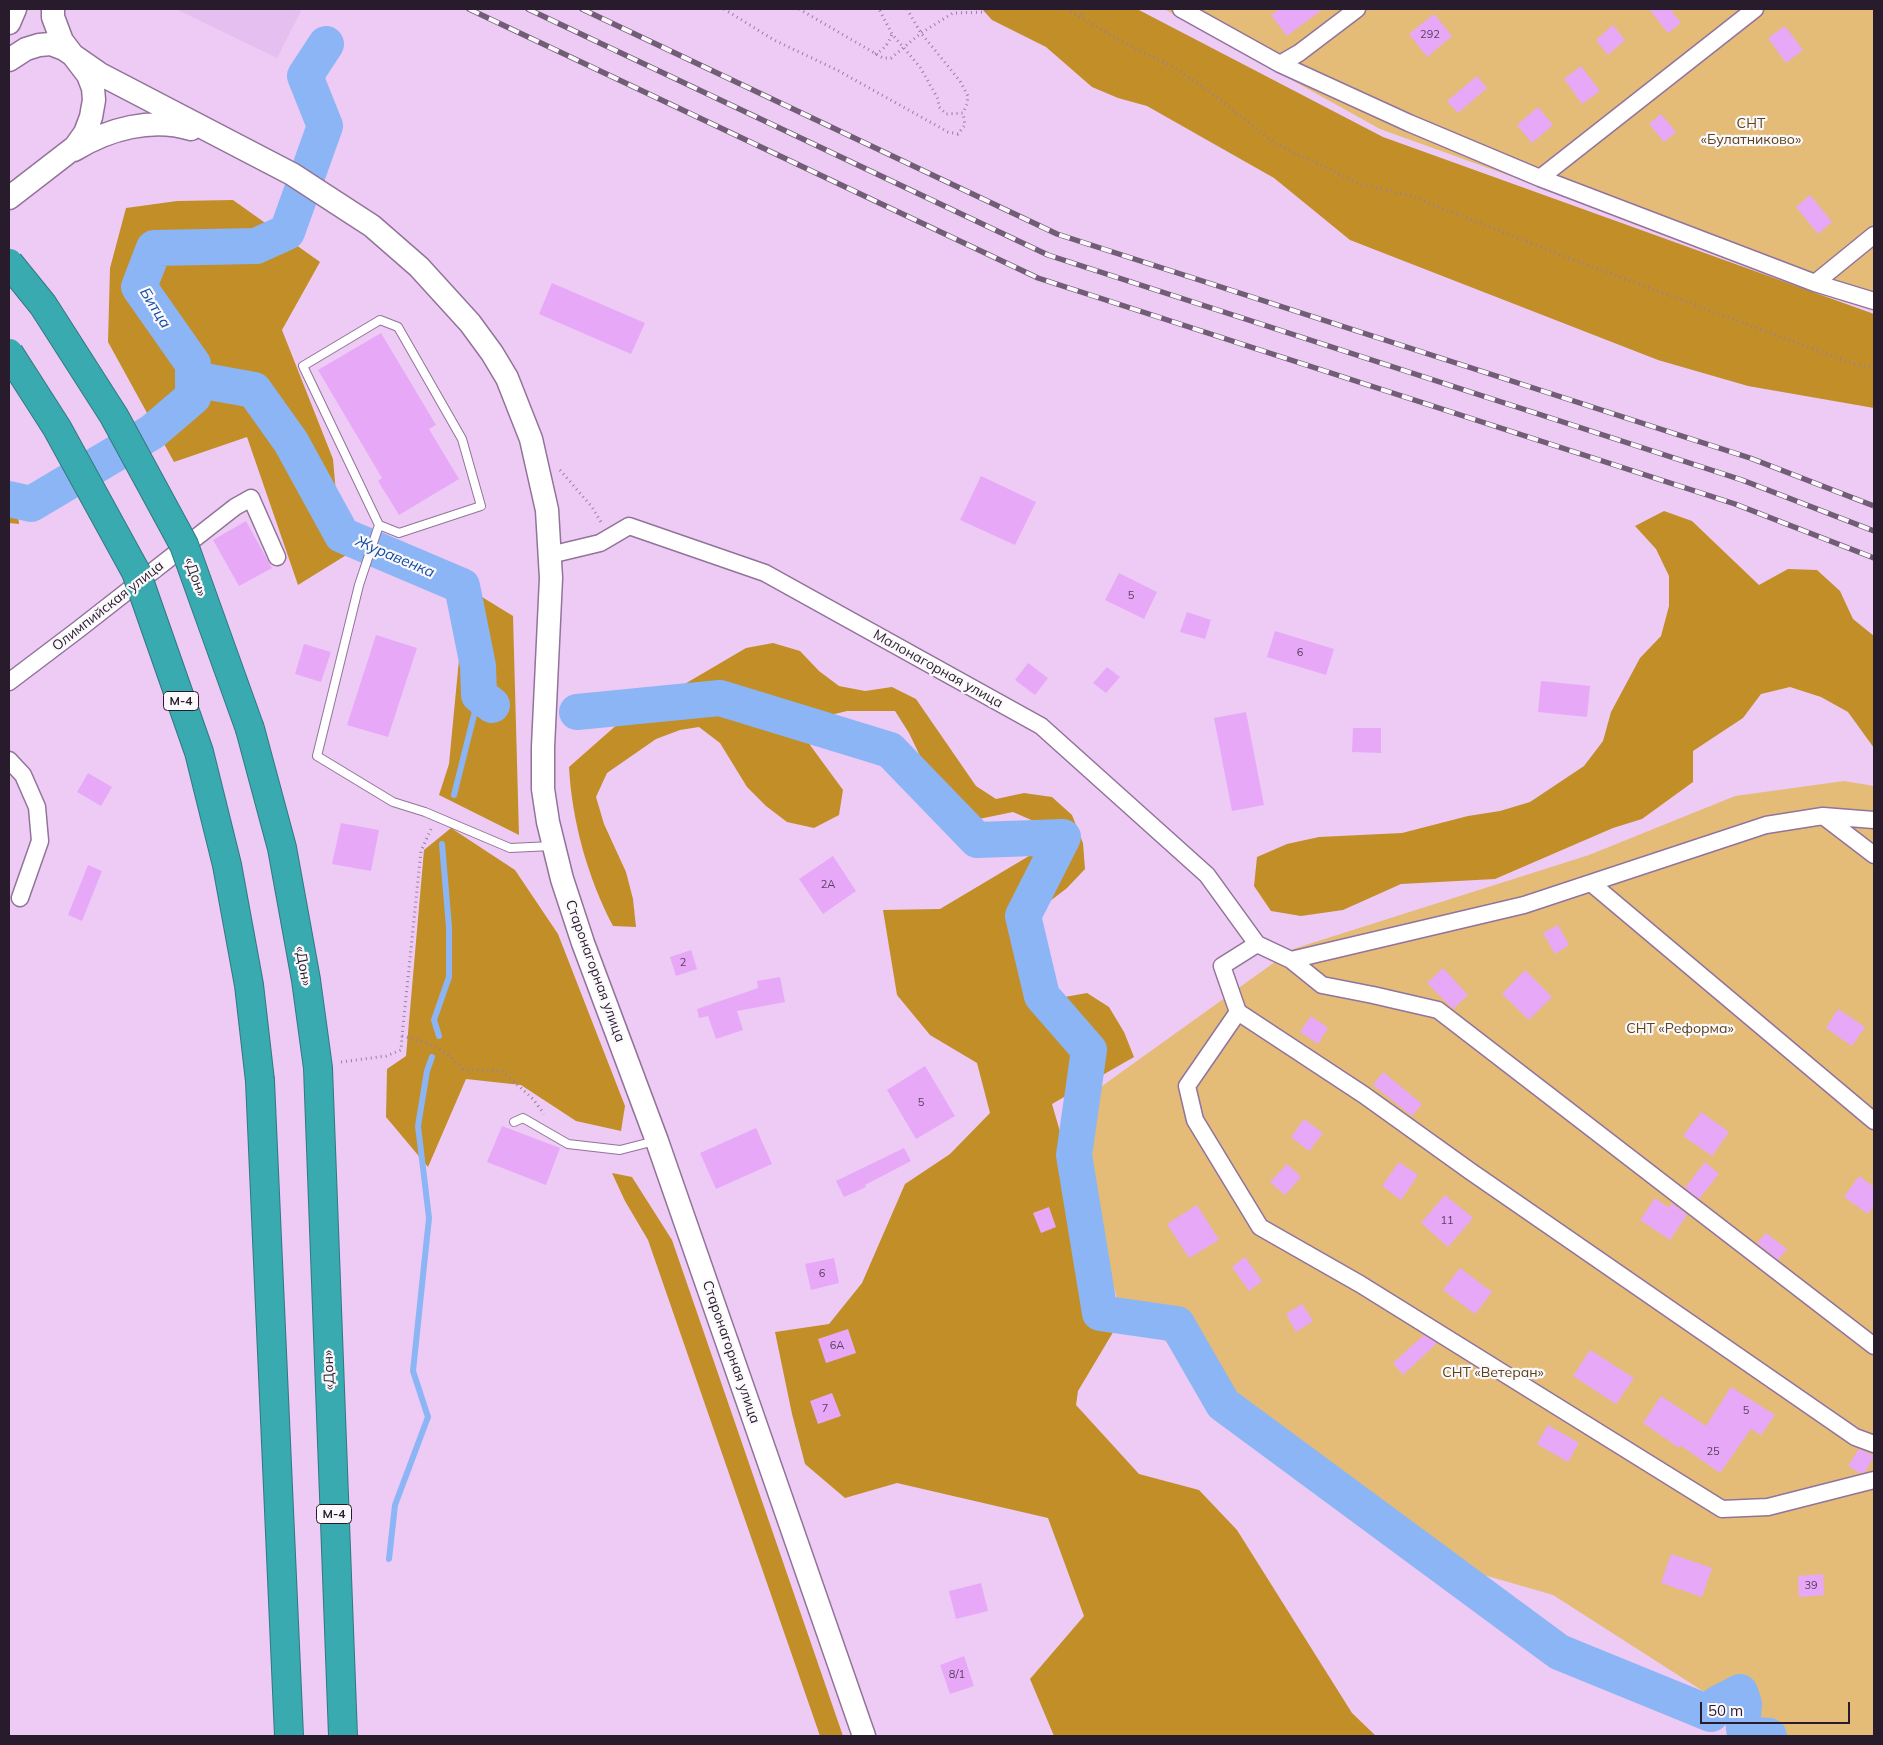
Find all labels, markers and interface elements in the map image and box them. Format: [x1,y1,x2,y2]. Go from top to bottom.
house number: 292 [1420,28,1440,42]
park label: СНТ «Булатниково» [1701,116,1801,148]
water label: Битца [136,284,174,332]
water label: Журавенка [353,532,437,582]
street label: «Дон» [180,555,210,599]
street label: Олимпийская улица [49,557,167,655]
house number: 5 [1128,589,1134,603]
street label: Малонагорная улица [870,626,1006,712]
house number: 6 [1297,646,1303,660]
road number: М-4 [164,691,198,710]
house number: 2А [821,878,835,892]
street label: Старонагорная улица [561,898,629,1044]
street label: «Дон» [291,945,315,987]
house number: 2 [680,956,686,970]
park label: СНТ «Реформа» [1626,1021,1734,1037]
house number: 5 [918,1096,924,1110]
house number: 11 [1440,1214,1454,1228]
house number: 6 [819,1267,825,1281]
street label: Старонагорная улица [699,1278,763,1426]
house number: 6А [830,1339,844,1353]
street label: «Дон» [320,1350,338,1390]
park label: СНТ «Ветеран» [1442,1365,1544,1381]
house number: 7 [822,1402,828,1416]
house number: 5 [1743,1404,1749,1418]
house number: 25 [1706,1445,1720,1459]
road number: М-4 [316,1505,352,1524]
house number: 39 [1804,1579,1818,1593]
house number: 8/1 [949,1668,965,1682]
scale bar [1703,1692,1853,1724]
text: 50 m [1708,1701,1743,1720]

